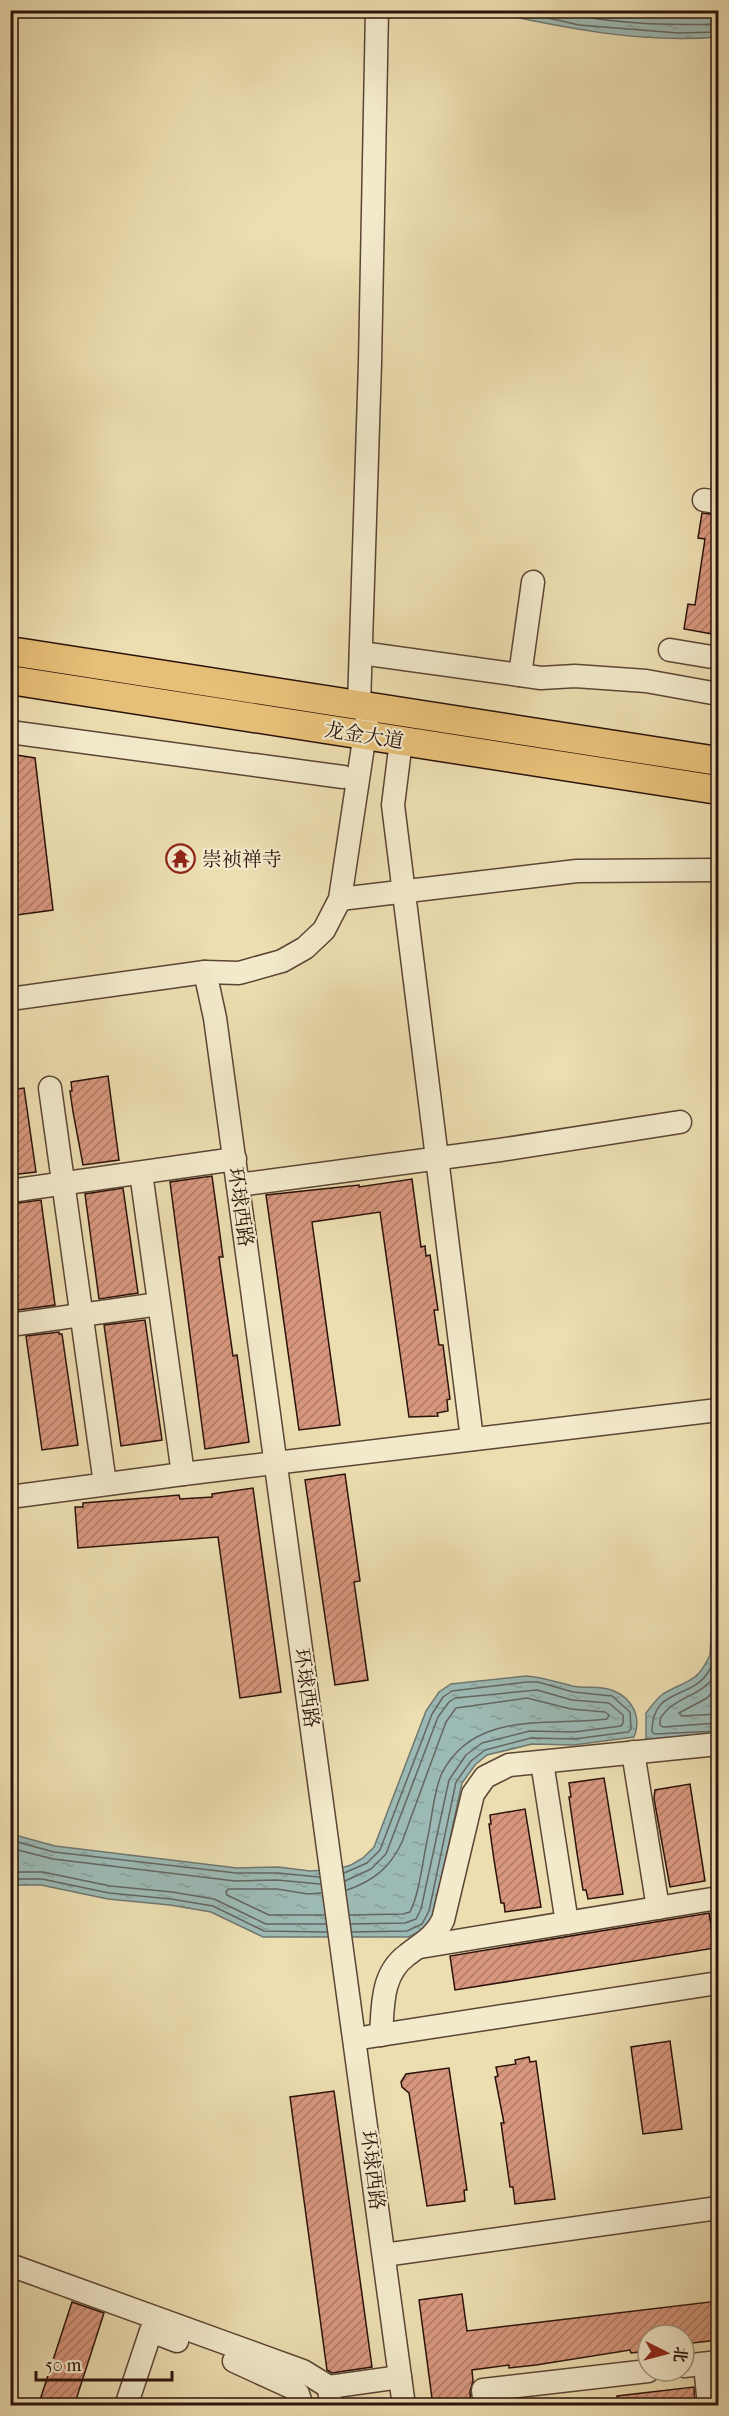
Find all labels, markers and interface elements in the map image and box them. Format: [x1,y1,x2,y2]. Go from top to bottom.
street label: 龙金大道 [323,718,405,753]
temple icon: 崇祯禅寺 [165,843,197,875]
place label: 崇祯禅寺 [202,848,282,871]
street label: 环球西路 [224,1166,257,1248]
street label: 环球西路 [290,1647,323,1729]
street label: 环球西路 [356,2129,389,2211]
north arrow [636,2323,696,2383]
scale bar [36,2344,172,2382]
text: 北 [670,2346,691,2363]
text: 50 m [45,2355,82,2376]

